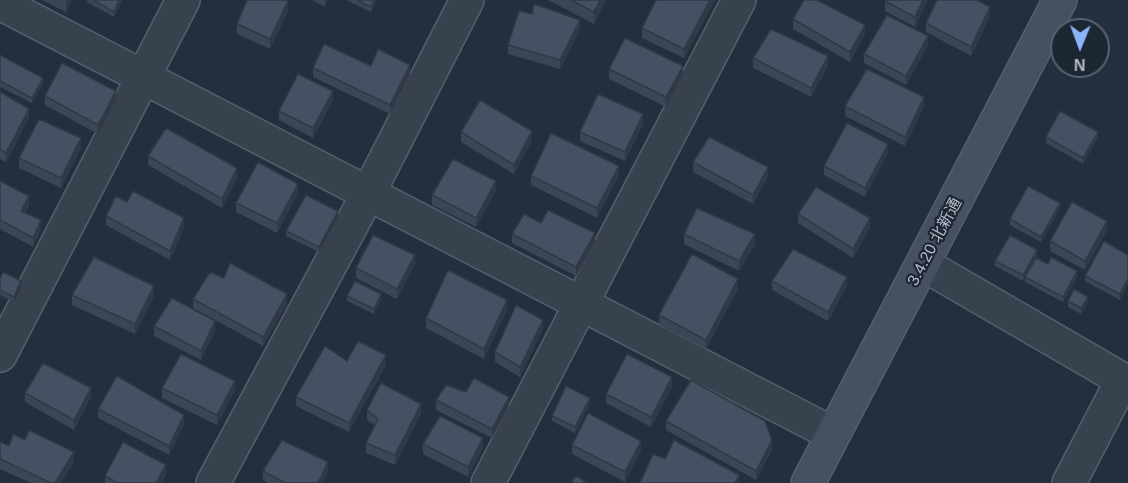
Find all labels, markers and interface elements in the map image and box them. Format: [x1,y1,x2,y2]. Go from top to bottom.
north arrow [1050,18,1110,78]
text: N [1074,56,1086,73]
street label: 3.4.20 北新通 [904,195,966,289]

